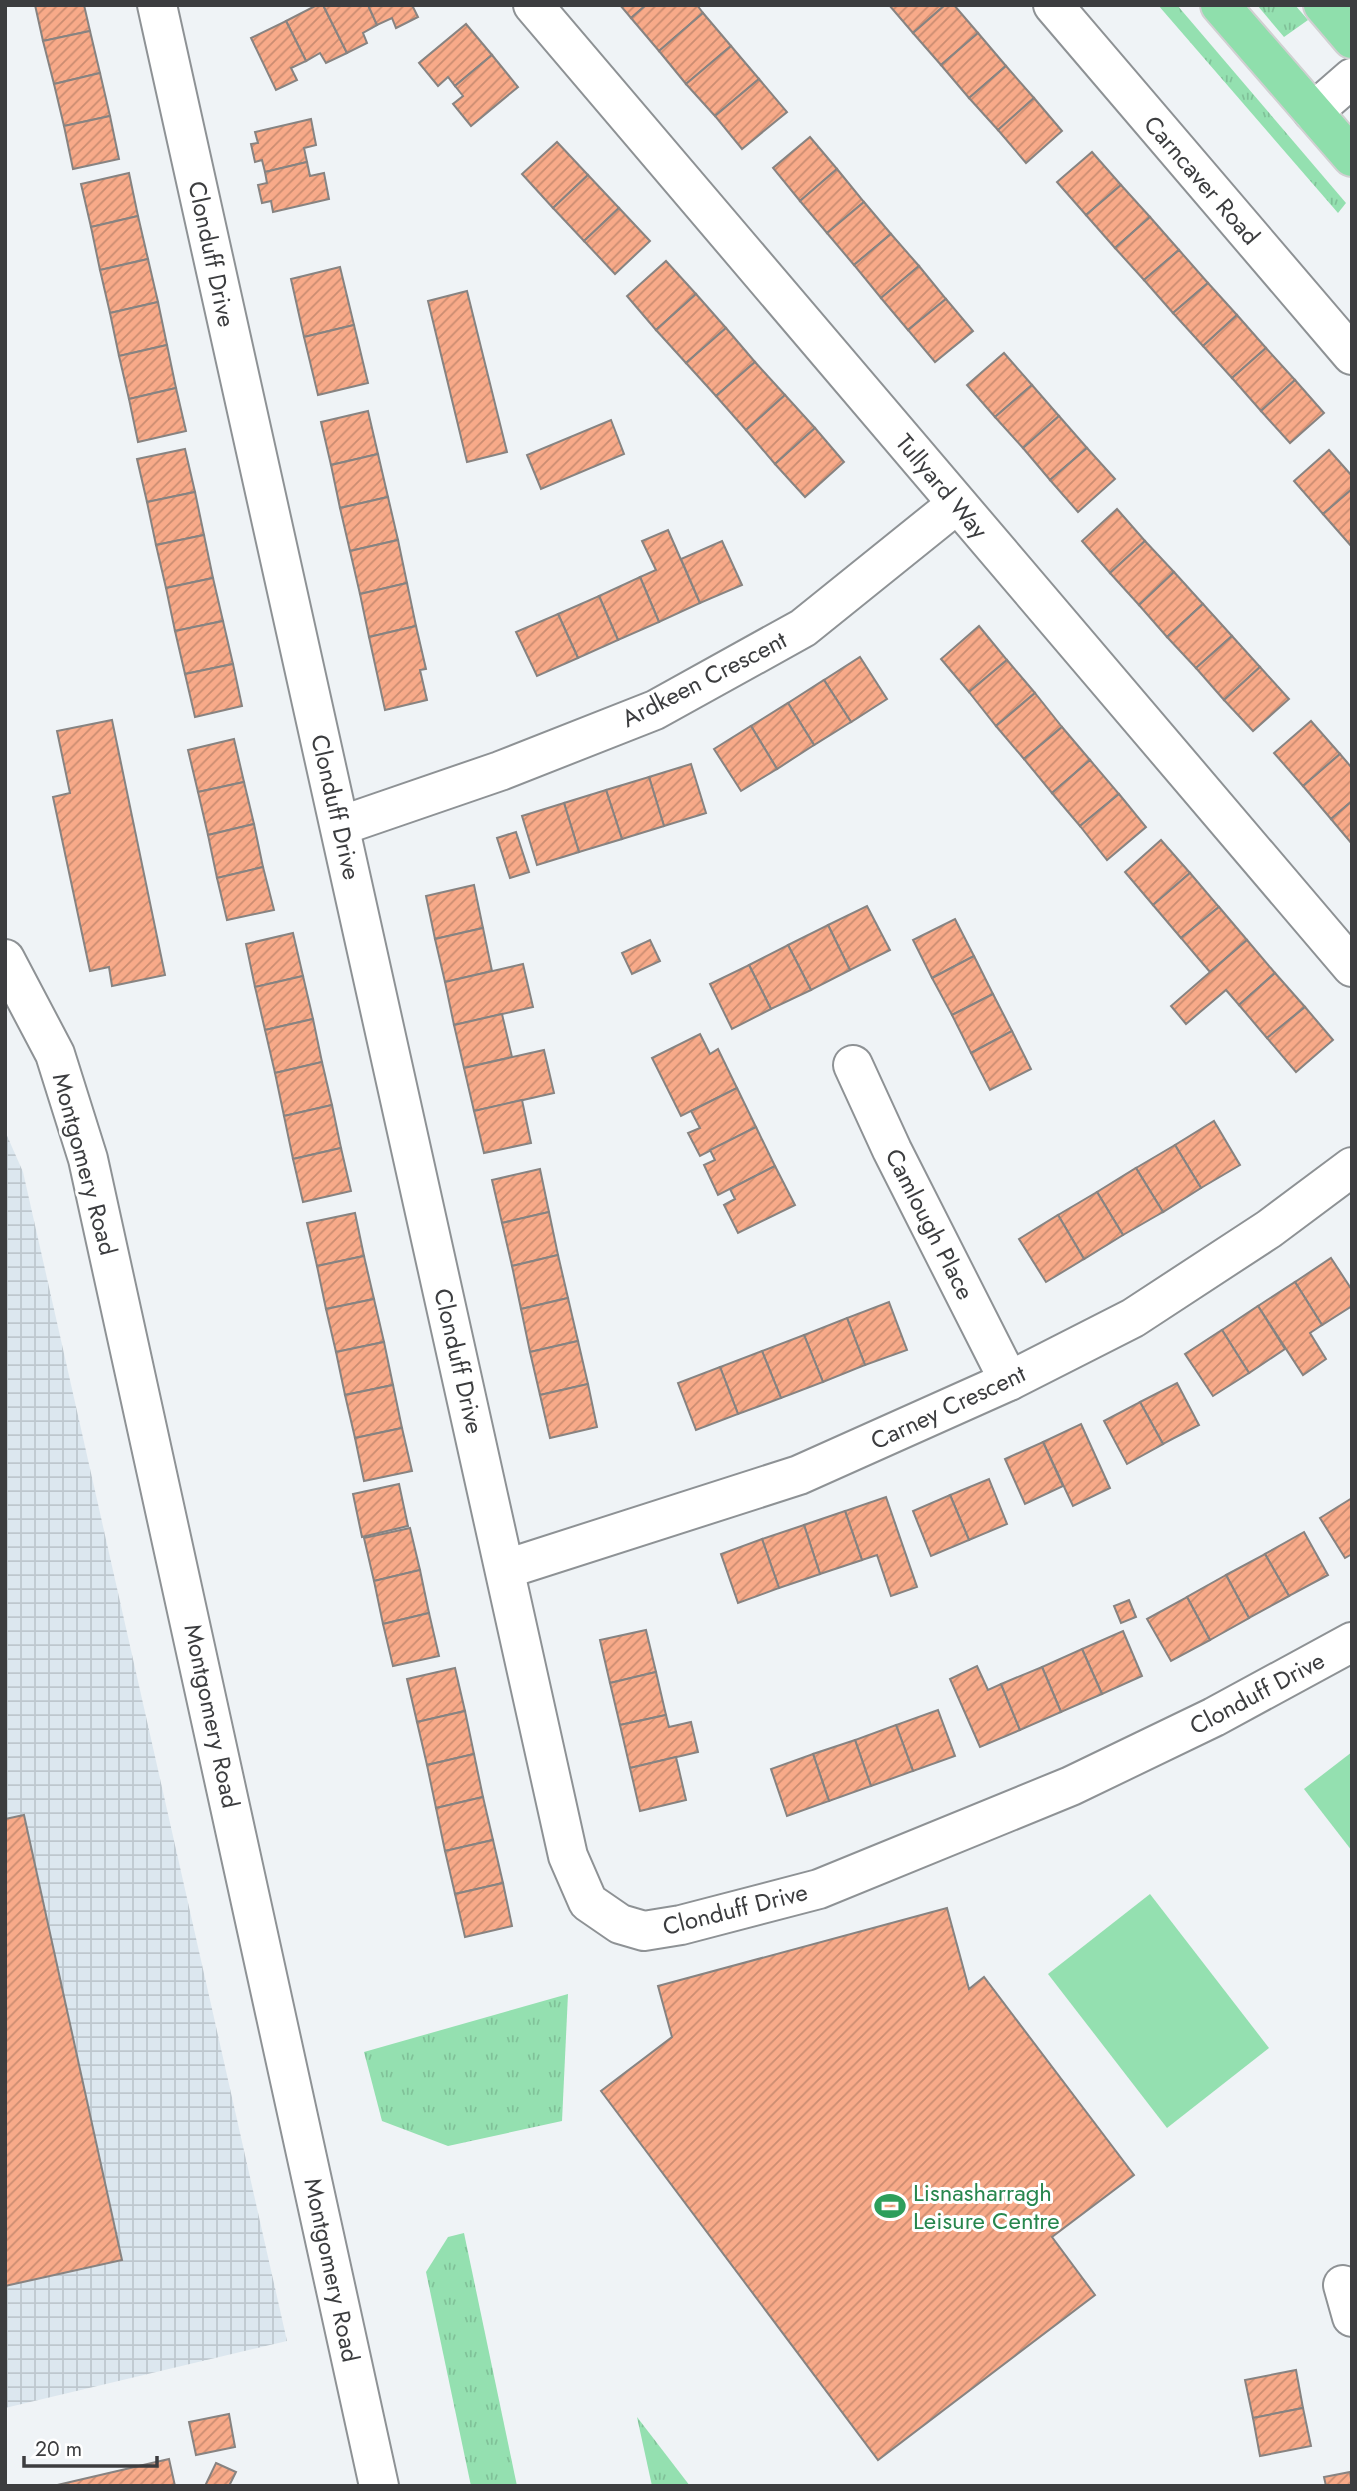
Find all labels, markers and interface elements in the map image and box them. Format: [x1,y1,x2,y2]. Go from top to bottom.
street label: Carncaver Road [1136,108,1268,252]
street label: Clonduff Drive [179,178,245,330]
street label: Tullyard Way [888,426,997,546]
street label: Ardkeen Crescent [615,622,793,736]
street label: Clonduff Drive [302,731,370,883]
street label: Montgomery Road [44,1069,126,1259]
street label: Camlough Place [877,1142,983,1306]
street label: Clonduff Drive [425,1285,493,1437]
street label: Carney Crescent [865,1356,1031,1458]
street label: Montgomery Road [175,1621,249,1811]
street label: Clonduff Drive [1183,1643,1331,1743]
street label: Clonduff Drive [659,1874,811,1944]
street label: Montgomery Road [295,2175,369,2365]
place label: Lisnasharragh Leisure Centre [913,2175,1060,2238]
sports icon: Lisnasharragh Leisure Centre [873,2189,907,2223]
scale bar [24,2424,158,2468]
text: 20 m [35,2434,82,2464]

